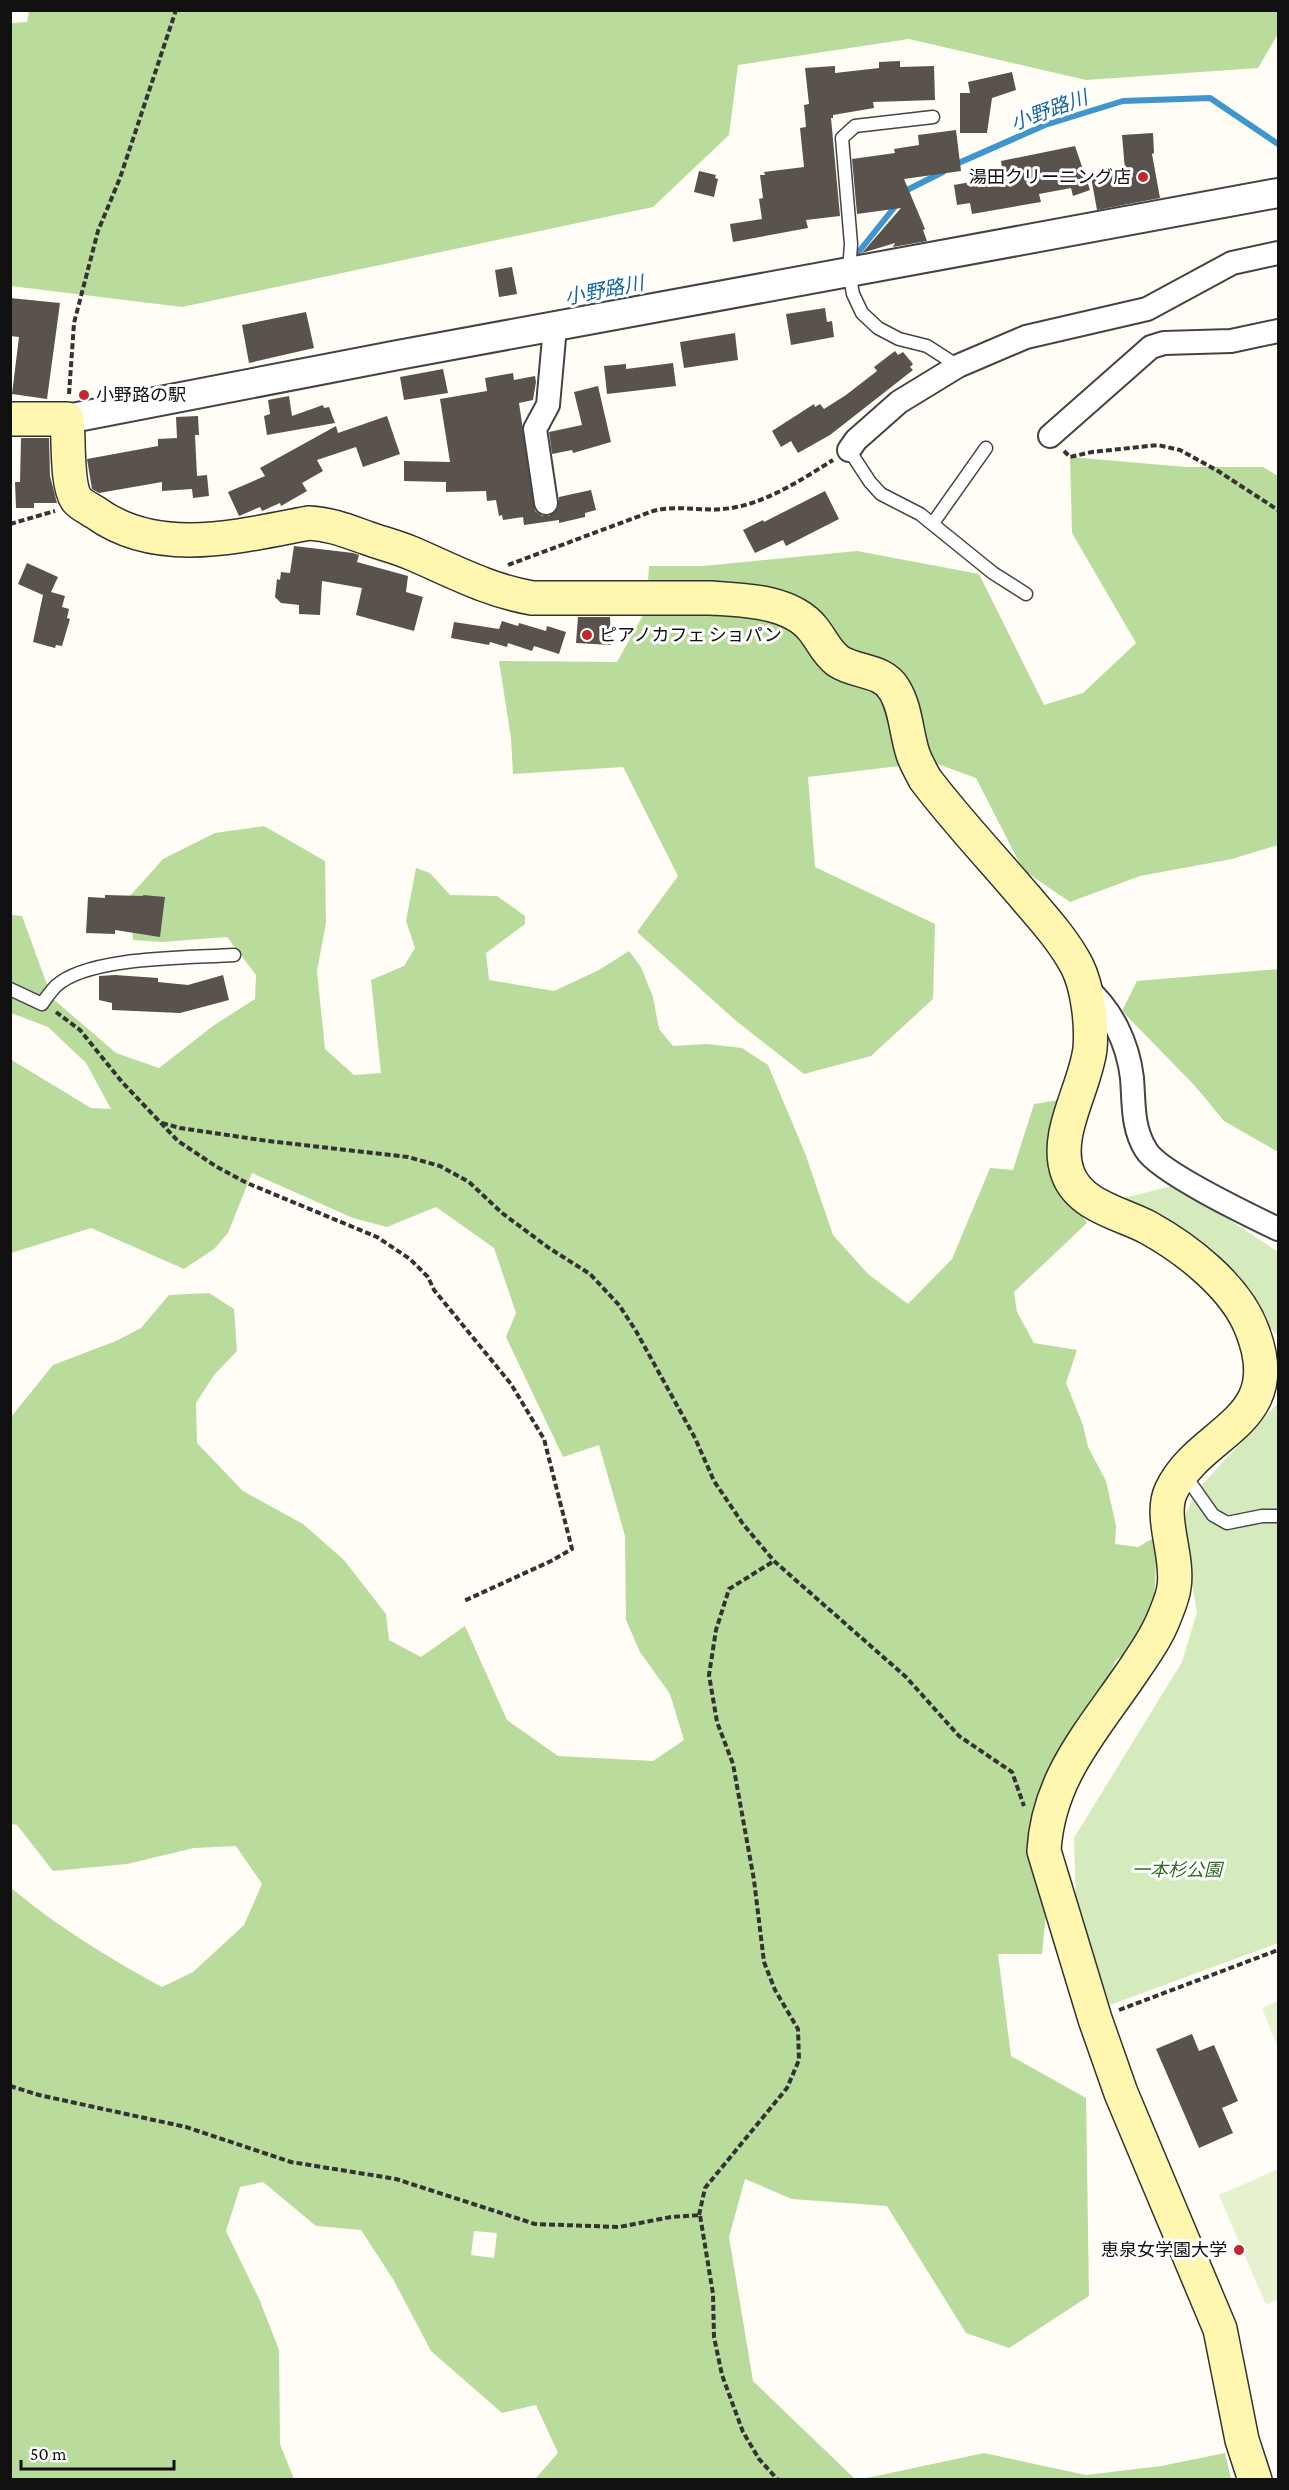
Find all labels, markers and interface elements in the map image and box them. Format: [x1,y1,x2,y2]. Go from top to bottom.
water label: 小野路川 [1008,85,1092,134]
place label: 湯田クリーニング店 [969,167,1131,187]
marker: 湯田クリーニング店 [1136,170,1150,184]
water label: 小野路川 [563,271,647,308]
place label: 小野路の駅 [96,385,186,405]
marker: 小野路の駅 [77,388,91,402]
place label: ピアノカフェ ショパン [599,625,782,645]
marker: ピアノカフェ ショパン [580,628,594,642]
park label: 一本杉公園 [1132,1860,1225,1880]
place label: 恵泉女学園大学 [1101,2240,1227,2260]
marker: 恵泉女学園大学 [1232,2243,1246,2257]
scale bar [21,2433,174,2471]
text: 50 m [30,2444,67,2464]

